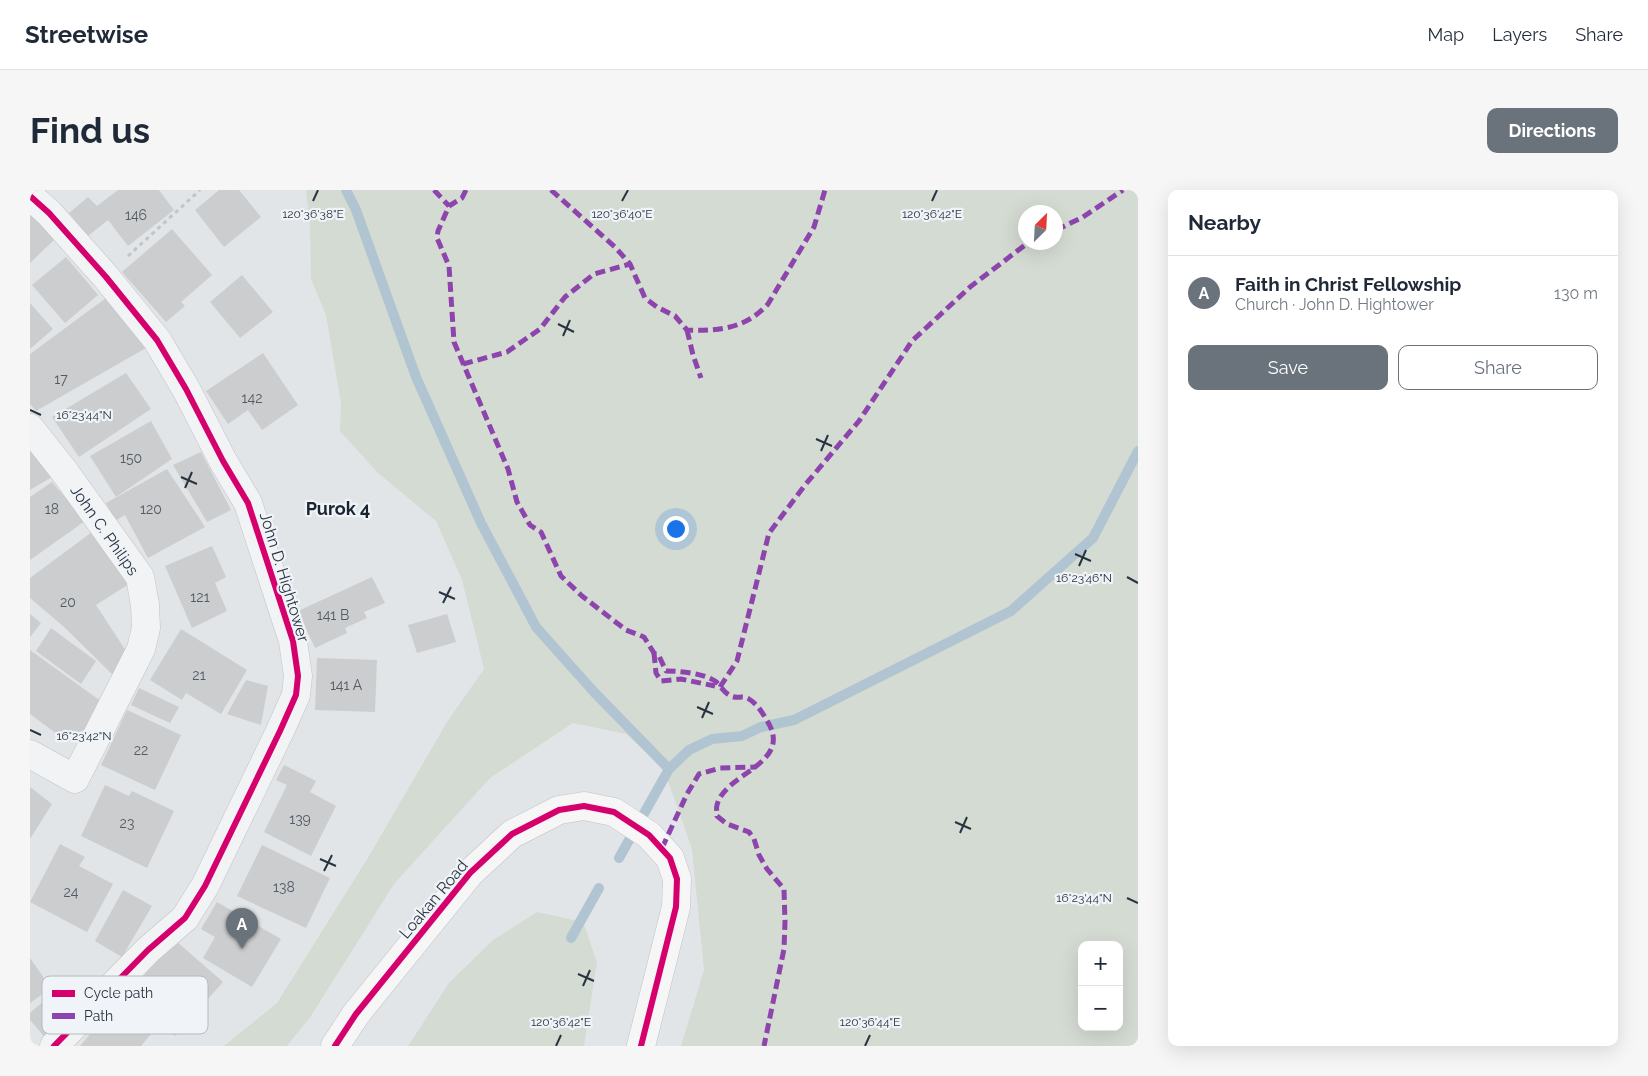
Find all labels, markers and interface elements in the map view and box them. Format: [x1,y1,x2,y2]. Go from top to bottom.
text: Streetwise [25,20,148,49]
text: Map [1428,24,1464,45]
text: Layers [1492,24,1547,45]
text: Share [1575,24,1623,45]
button: Directions [1487,108,1618,153]
text: Find us [30,110,150,151]
north arrow [1018,205,1063,250]
house number: 146 [125,207,147,223]
text: 120°36'38"E [282,207,344,221]
text: 120°36'40"E [591,207,653,221]
text: 120°36'42"E [902,207,962,221]
text: Nearby [1188,210,1261,235]
text: Faith in Christ Fellowship [1235,273,1461,295]
text: A [1199,284,1209,303]
text: 130 m [1554,284,1598,303]
text: Church · John D. Hightower [1235,295,1434,314]
button: Save [1188,345,1388,390]
button: Share [1398,345,1598,390]
house number: 17 [54,371,68,387]
house number: 142 [242,390,262,406]
text: 16°23'44"N [56,408,112,422]
house number: 150 [120,450,142,466]
street label: John C. Philips [66,481,143,579]
district label: Purok 4 [306,498,370,519]
house number: 18 [45,501,59,517]
house number: 120 [140,501,162,517]
street label: John D. Hightower [256,510,313,645]
your location [663,516,689,542]
text: 16°23'46"N [1056,571,1112,585]
house number: 121 [190,589,210,605]
house number: 20 [60,594,76,610]
house number: 141 B [317,607,349,623]
house number: 21 [192,667,206,683]
house number: 141 A [330,677,363,693]
text: 16°23'42"N [56,729,112,743]
house number: 22 [134,742,148,758]
house number: 139 [289,811,311,827]
house number: 23 [120,815,134,831]
street label: Loakan Road [395,856,472,942]
house number: 138 [273,879,295,895]
house number: 24 [64,884,79,900]
text: 16°23'44"N [1056,891,1112,905]
pin: A [226,908,258,949]
map controls [1078,941,1123,1031]
button: + [1078,941,1123,986]
legend [42,976,208,1034]
text: Cycle path [84,985,153,1001]
button: − [1078,986,1123,1031]
text: Path [84,1008,113,1024]
text: 120°36'42"E [531,1015,591,1029]
text: 120°36'44"E [840,1015,900,1029]

